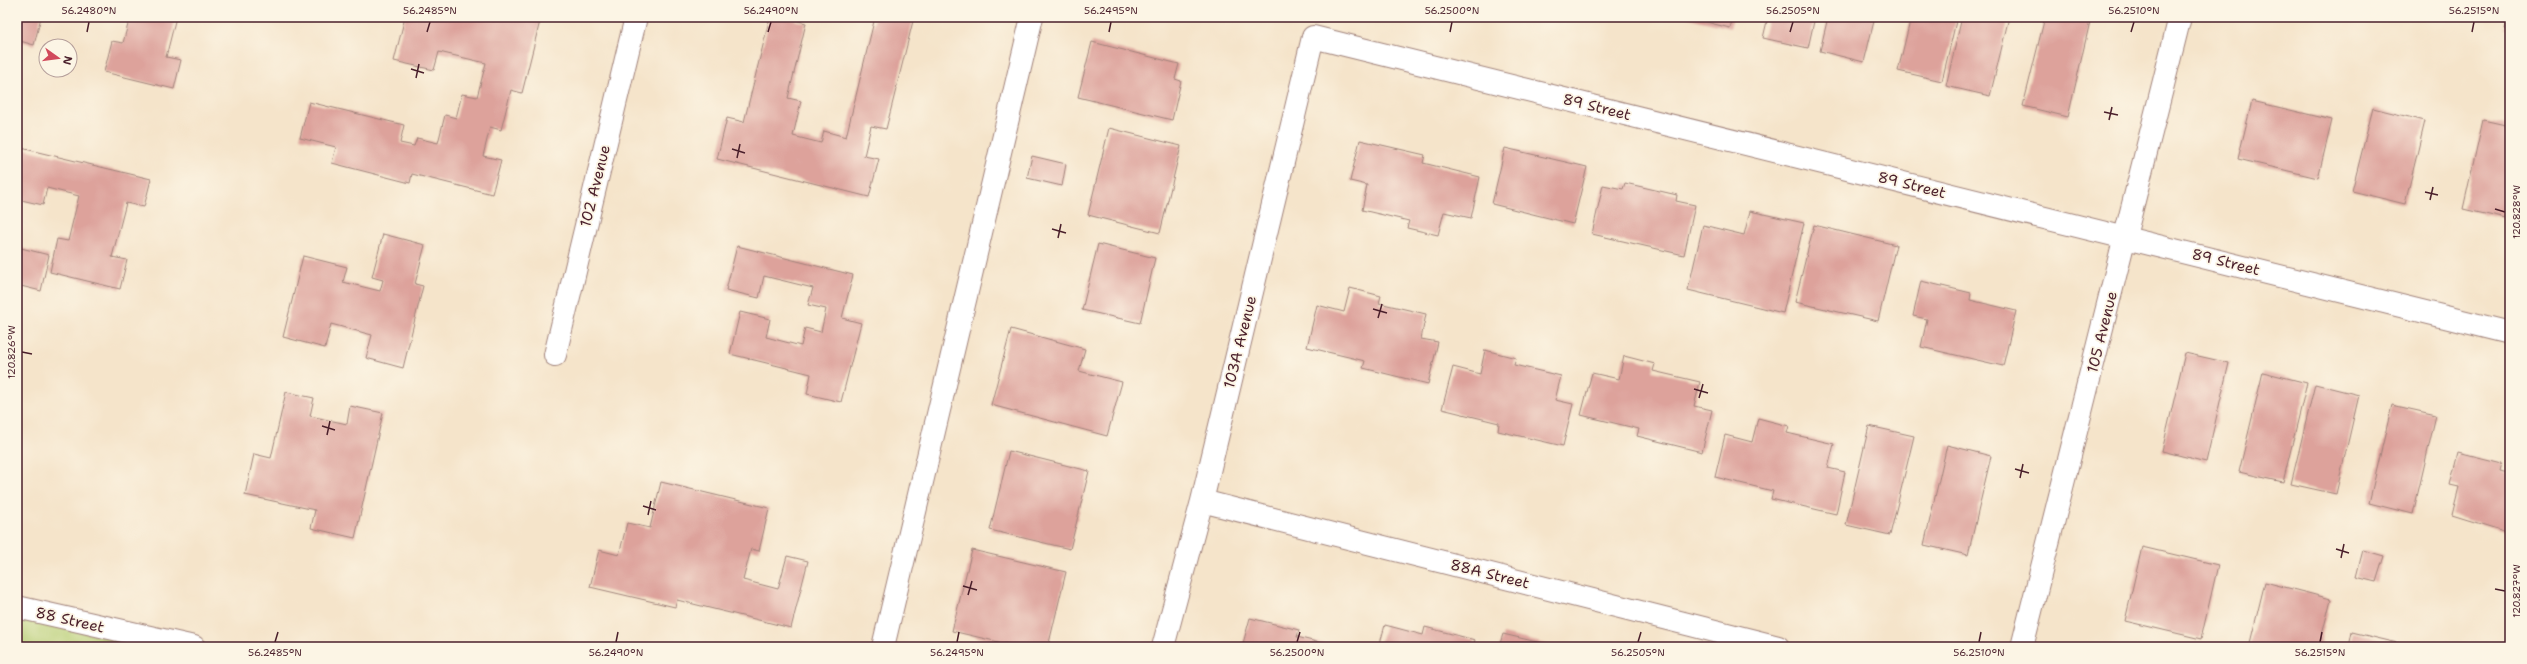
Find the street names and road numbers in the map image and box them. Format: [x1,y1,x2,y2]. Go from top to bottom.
street label: 89 Street [1561,89,1633,125]
street label: 102 Avenue [575,143,615,229]
street label: 89 Street [1876,167,1948,203]
street label: 89 Street [2190,244,2262,280]
street label: 105 Avenue [2082,289,2122,375]
street label: 103A Avenue [1219,294,1261,390]
street label: 88A Street [1448,555,1532,593]
street label: 88 Street [34,602,106,638]

